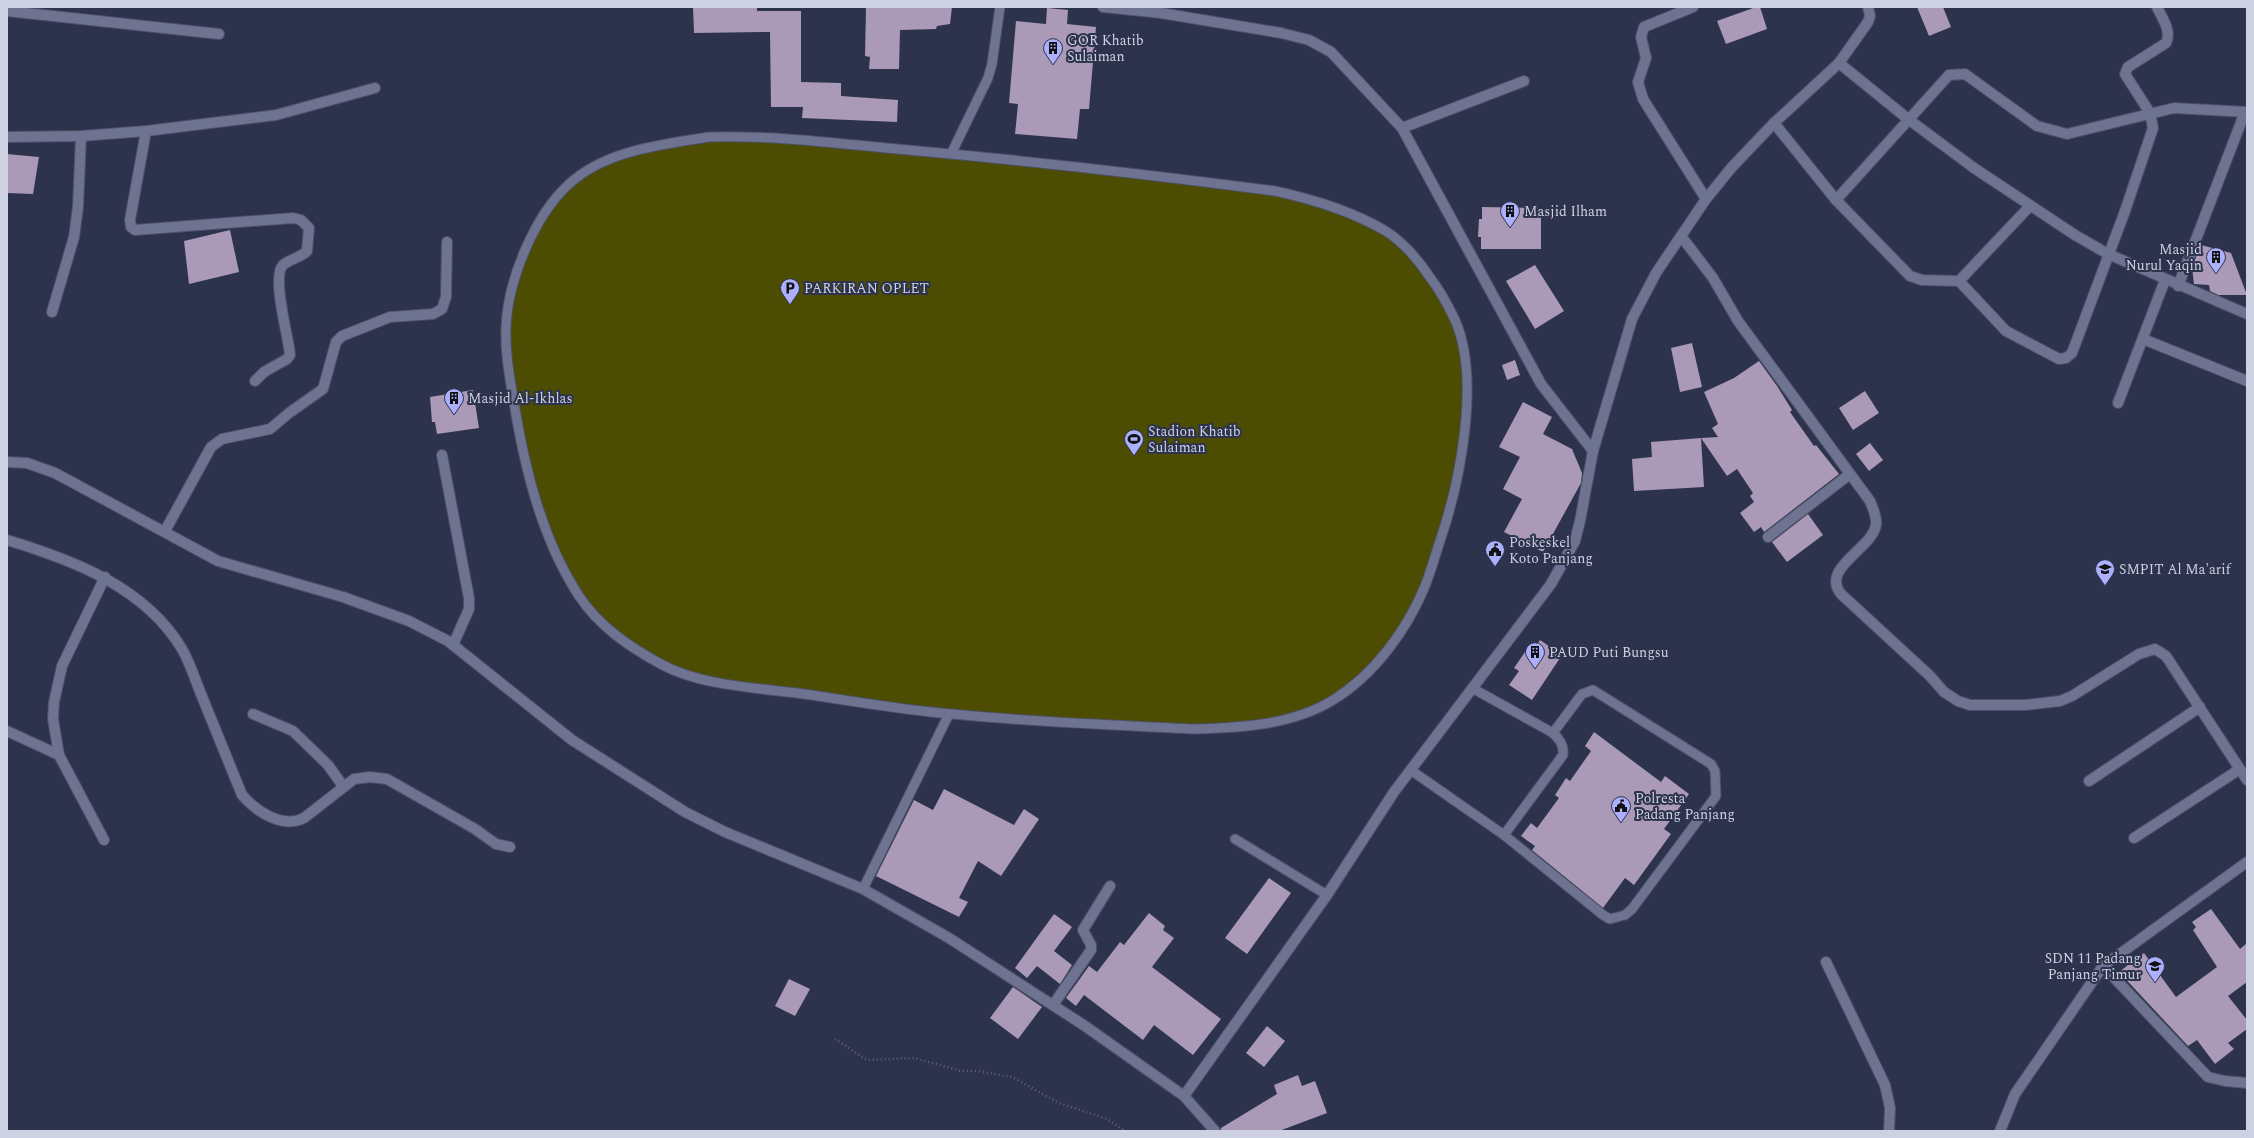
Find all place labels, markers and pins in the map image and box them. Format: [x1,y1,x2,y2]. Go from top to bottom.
place label: GOR Khatib Sulaiman [1067,30,1144,67]
building icon: GOR Khatib Sulaiman [1042,37,1064,65]
building icon: Masjid Ilham [1499,200,1521,228]
place label: Masjid Ilham [1524,201,1607,222]
place label: Masjid Nurul Yaqin [2126,239,2202,276]
building icon: Masjid Nurul Yaqin [2205,246,2227,274]
parking icon: PARKIRAN OPLET [779,277,801,305]
place label: PARKIRAN OPLET [804,278,929,299]
building icon: Masjid Al-Ikhlas [443,387,465,415]
place label: Masjid Al-Ikhlas [468,388,572,409]
place label: Stadion Khatib Sulaiman [1148,421,1241,458]
sports icon: Stadion Khatib Sulaiman [1123,428,1145,456]
place label: Poskeskel Koto Panjang [1509,532,1593,569]
public building icon: Poskeskel Koto Panjang [1484,539,1506,567]
school or university icon: SMPIT Al Ma'arif [2094,558,2116,586]
place label: SMPIT Al Ma'arif [2119,559,2232,580]
building icon: PAUD Puti Bungsu [1524,641,1546,669]
place label: PAUD Puti Bungsu [1549,642,1669,663]
place label: Polresta Padang Panjang [1635,788,1735,825]
public building icon: Polresta Padang Panjang [1610,795,1632,823]
place label: SDN 11 Padang Panjang Timur [2045,948,2141,985]
school or university icon: SDN 11 Padang Panjang Timur [2144,955,2166,983]

